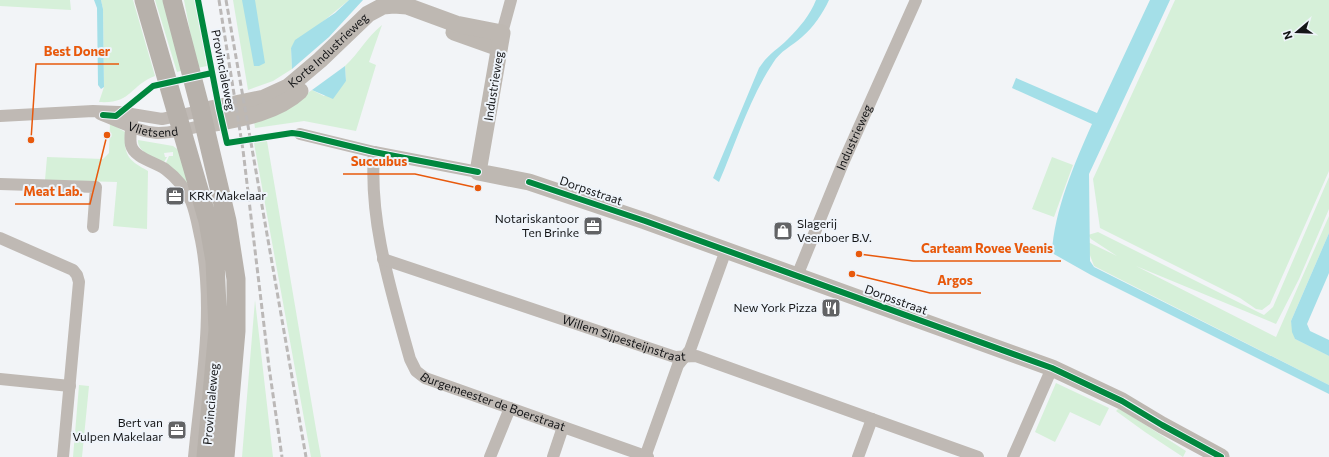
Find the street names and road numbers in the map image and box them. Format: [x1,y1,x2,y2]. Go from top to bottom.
street label: Korte Industrieweg [285,9,371,90]
street label: Provincialeweg [209,28,239,112]
street label: Industrieweg [481,49,506,122]
street label: Industrieweg [833,102,875,172]
street label: Vlietsend [126,118,179,139]
street label: Dorpsstraat [558,173,625,207]
street label: Dorpsstraat [863,281,930,317]
street label: Willem Sijpesteijnstraat [561,312,686,363]
street label: Provincialeweg [199,362,221,445]
street label: Burgemeester de Boerstraat [418,369,568,433]

